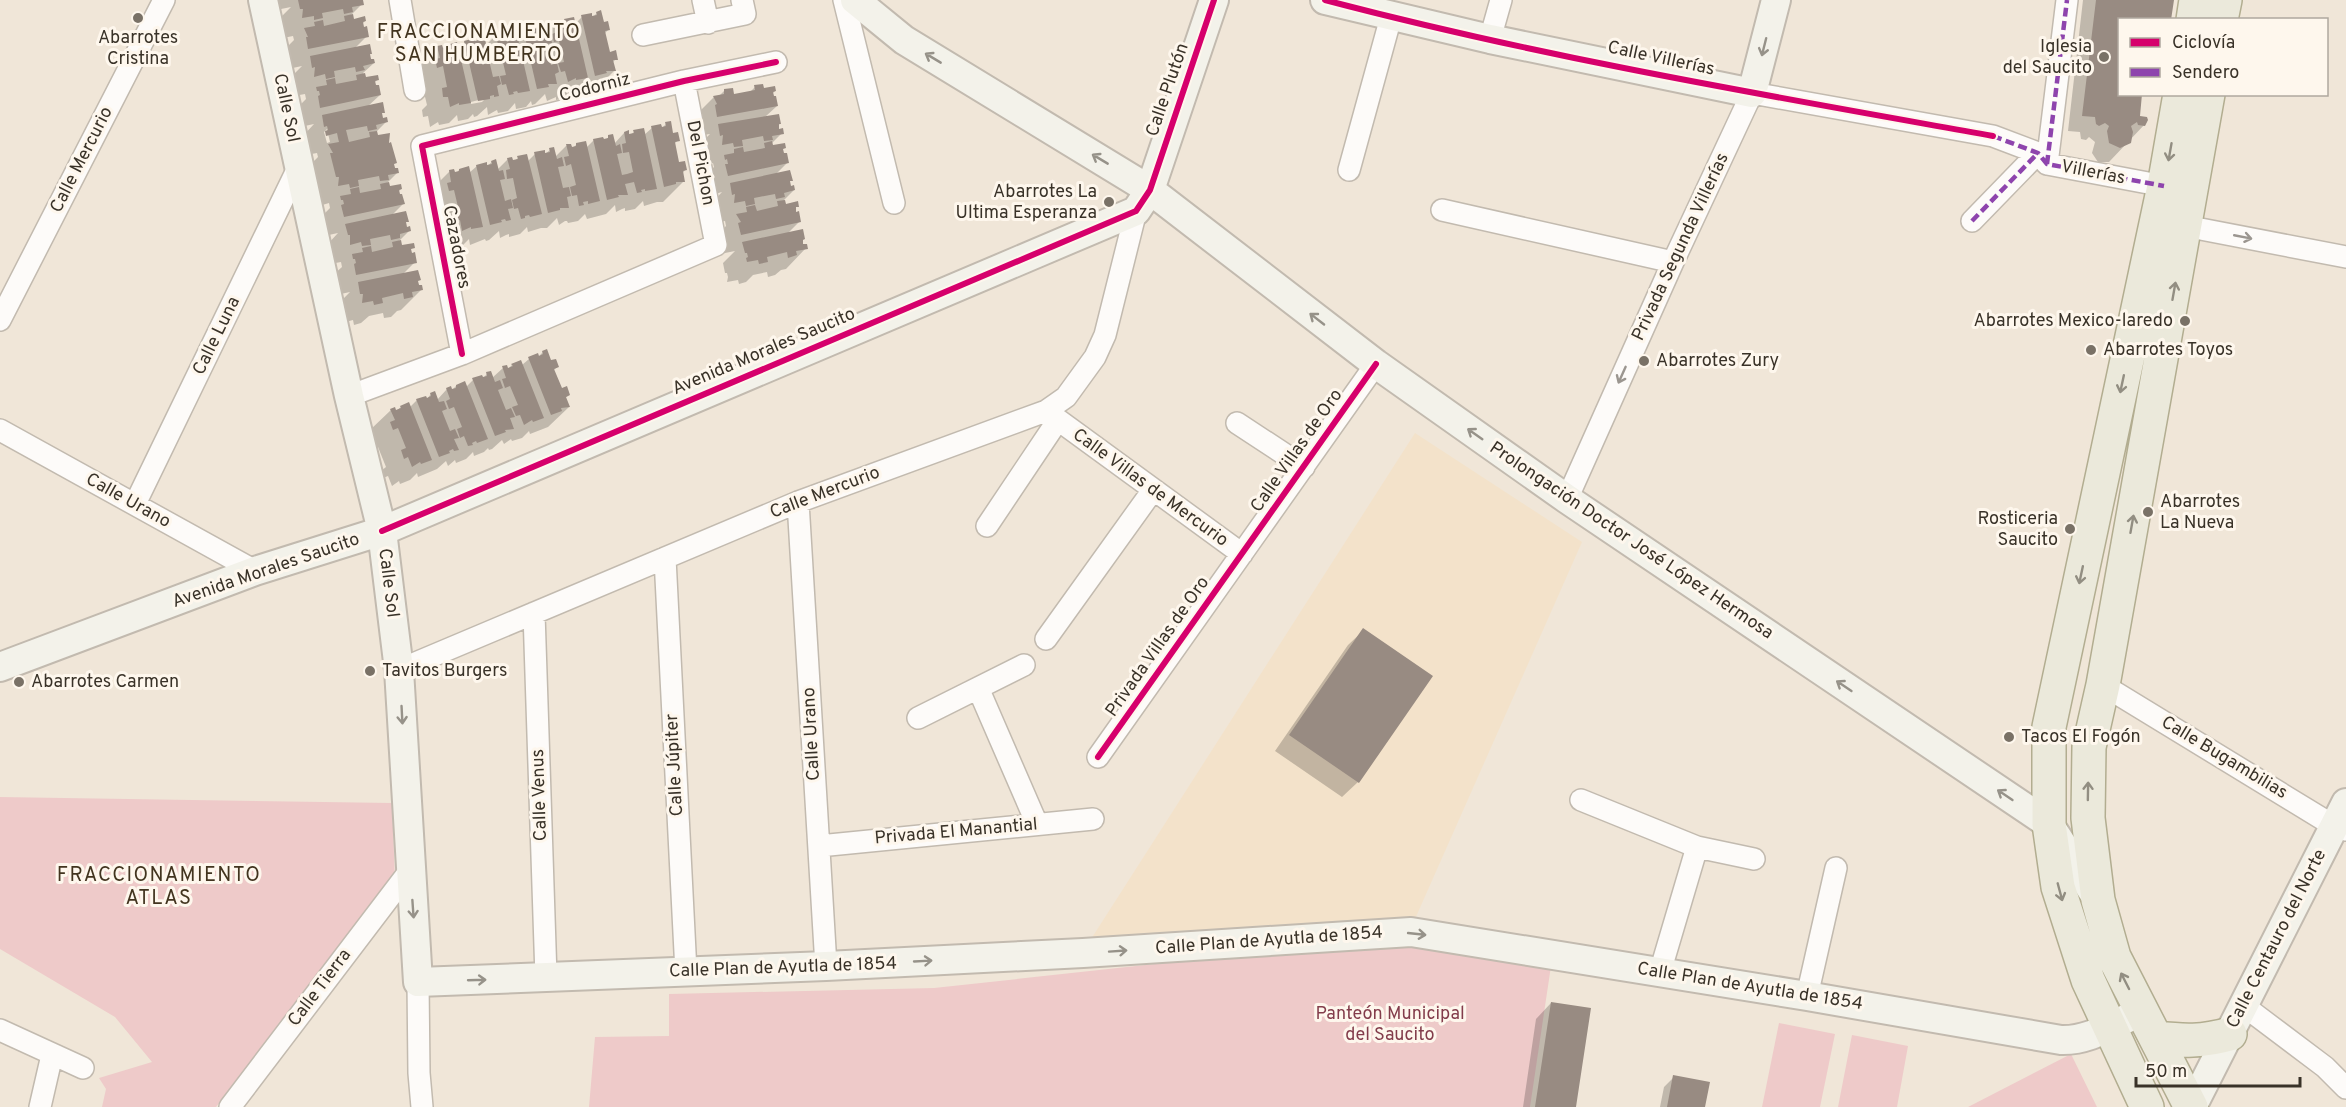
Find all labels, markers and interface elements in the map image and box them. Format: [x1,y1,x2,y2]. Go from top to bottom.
marker: Abarrotes Cristina [131,11,145,25]
legend [2118,18,2328,96]
district label: FRACCIONAMIENTO SAN HUMBERTO [377,20,581,69]
place label: Abarrotes Cristina [98,27,178,71]
text: Ciclovía [2172,32,2235,55]
street label: Calle Villerías [1605,36,1717,82]
place label: Iglesia del Saucito [2003,36,2092,80]
one-way arrow [1757,37,1769,56]
street label: Calle Plutón [1141,40,1195,140]
marker: Iglesia del Saucito [2097,50,2111,64]
one-way arrow [925,51,942,63]
text: Sendero [2172,62,2239,85]
street label: Codorniz [557,68,633,108]
street label: Calle Sol [268,72,304,144]
street label: Calle Mercurio [45,103,119,217]
street label: Del Pichon [680,119,720,207]
one-way arrow [2164,142,2175,162]
street label: Privada Segunda Villerías [1627,149,1735,345]
one-way arrow [1092,153,1109,165]
street label: Villerías [2059,156,2127,190]
place label: Abarrotes La Ultima Esperanza [956,181,1097,225]
marker: Abarrotes La Ultima Esperanza [1102,195,1116,209]
street label: Cazadores [437,203,475,291]
one-way arrow [2233,232,2252,243]
one-way arrow [2169,281,2180,301]
street label: Calle Luna [188,293,246,379]
street label: Avenida Morales Saucito [669,303,859,401]
place label: Abarrotes Mexico-laredo [1973,310,2173,333]
one-way arrow [1309,312,1325,325]
marker: Abarrotes Mexico-laredo [2178,314,2192,328]
place label: Abarrotes Toyos [2103,339,2233,362]
marker: Abarrotes Toyos [2084,343,2098,357]
place label: Abarrotes Zury [1656,350,1779,373]
marker: Abarrotes Zury [1637,354,1651,368]
one-way arrow [1616,366,1628,384]
one-way arrow [2116,374,2127,393]
street label: Calle Villas de Oro [1246,385,1348,517]
street label: Calle Villas de Mercurio [1068,424,1232,552]
one-way arrow [1467,428,1483,440]
street label: Prolongación Doctor José López Hermosa [1485,437,1777,645]
street label: Calle Mercurio [767,461,883,525]
street label: Calle Urano [81,468,175,534]
place label: Abarrotes La Nueva [2160,491,2240,535]
marker: Abarrotes La Nueva [2141,505,2155,519]
place label: Rosticeria Saucito [1977,508,2058,552]
one-way arrow [2127,515,2138,534]
marker: Rosticeria Saucito [2063,522,2077,536]
street label: Avenida Morales Saucito [169,528,363,614]
street label: Calle Sol [372,547,404,619]
one-way arrow [2075,565,2086,584]
street label: Privada Villas de Oro [1101,572,1215,722]
place label: Tavitos Burgers [382,660,508,683]
marker: Tavitos Burgers [363,664,377,678]
place label: Abarrotes Carmen [31,671,179,694]
marker: Abarrotes Carmen [12,675,26,689]
one-way arrow [1836,680,1852,692]
street label: Calle Urano [798,687,826,781]
one-way arrow [396,704,407,724]
street label: Calle Bugambilias [2157,711,2291,805]
street label: Calle Júpiter [661,713,689,817]
place label: Tacos El Fogón [2021,726,2141,749]
marker: Tacos El Fogón [2002,730,2016,744]
street label: Calle Venus [527,748,553,842]
one-way arrow [2082,782,2094,802]
one-way arrow [1998,789,2014,801]
street label: Privada El Manantial [874,813,1038,851]
street label: Calle Centauro del Norte [2222,845,2332,1033]
district label: FRACCIONAMIENTO ATLAS [57,863,261,912]
one-way arrow [2055,882,2066,901]
one-way arrow [408,899,419,919]
street label: Calle Plan de Ayutla de 1854 [1154,922,1384,960]
one-way arrow [1407,928,1427,939]
street label: Calle Tierra [283,944,357,1032]
one-way arrow [1108,945,1127,956]
street label: Calle Plan de Ayutla de 1854 [669,953,897,983]
one-way arrow [913,956,933,967]
street label: Calle Plan de Ayutla de 1854 [1636,958,1864,1016]
one-way arrow [2119,972,2131,990]
one-way arrow [466,974,486,985]
park label: Panteón Municipal del Saucito [1315,1003,1465,1047]
scale bar [2136,1050,2300,1088]
text: 50 m [2145,1061,2187,1084]

